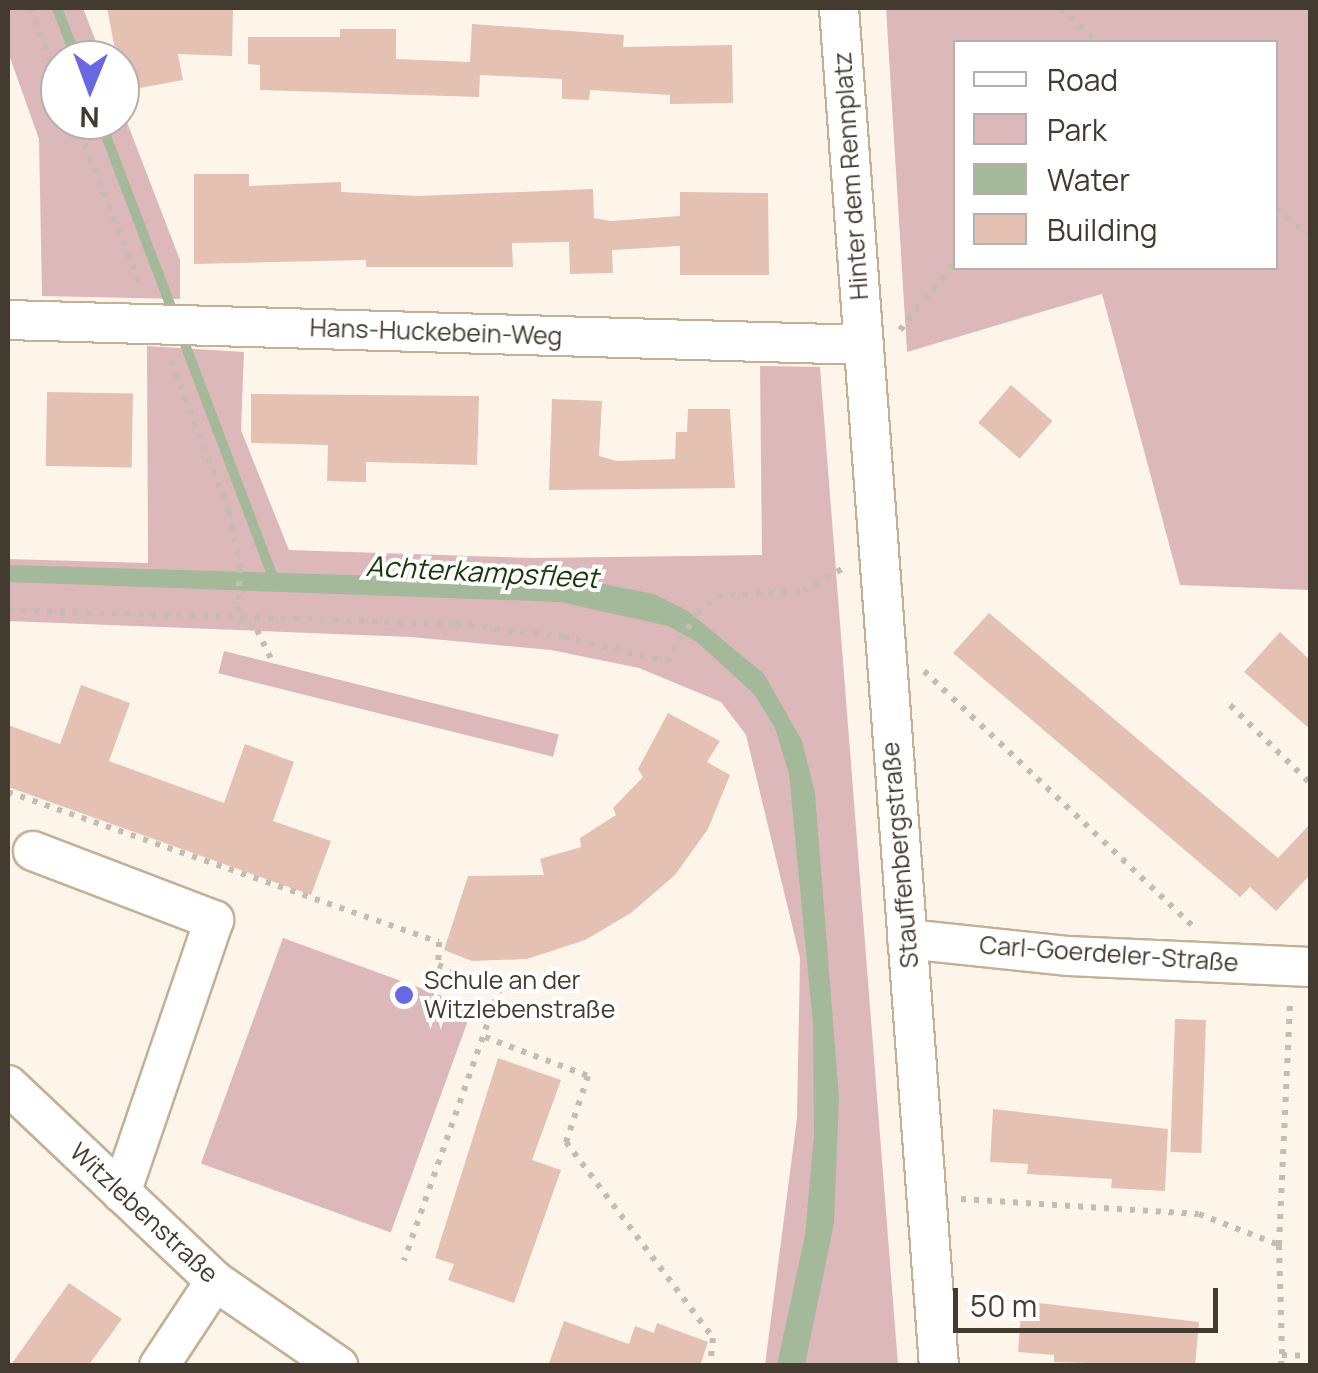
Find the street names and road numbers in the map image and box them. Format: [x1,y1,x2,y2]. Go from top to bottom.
street label: Hinter dem Rennplatz [827,51,875,301]
street label: Hans-Huckebein-Weg [309,313,563,351]
street label: Stauffenbergstraße [875,741,925,969]
street label: Carl-Goerdeler-Straße [978,930,1240,978]
street label: Witzlebenstraße [64,1137,224,1289]

